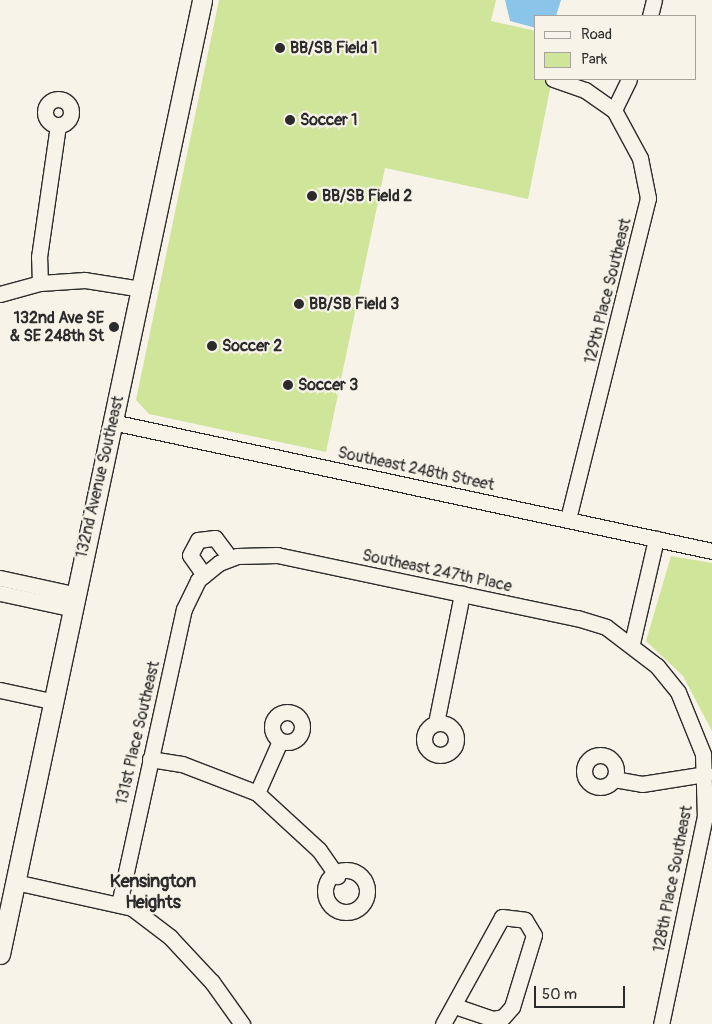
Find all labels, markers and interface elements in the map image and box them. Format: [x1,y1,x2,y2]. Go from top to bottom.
legend [534,15,697,80]
text: Road [581,25,612,44]
place label: BB/SB Field 1 [290,38,377,58]
marker: BB/SB Field 1 [274,42,286,54]
text: Park [581,50,607,69]
place label: Soccer 1 [300,110,358,130]
marker: Soccer 1 [284,114,296,126]
place label: BB/SB Field 2 [322,186,412,206]
marker: BB/SB Field 2 [306,190,318,202]
street label: 129th Place Southeast [581,216,635,366]
place label: BB/SB Field 3 [309,294,399,314]
marker: BB/SB Field 3 [293,298,305,310]
place label: 132nd Ave SE & SE 248th St [10,308,104,346]
marker: 132nd Ave SE & SE 248th St [108,321,120,333]
place label: Soccer 2 [222,336,282,356]
marker: Soccer 2 [206,340,218,352]
place label: Soccer 3 [298,375,358,395]
marker: Soccer 3 [282,379,294,391]
street label: 132nd Avenue Southeast [72,394,128,560]
street label: Southeast 248th Street [336,443,496,495]
street label: Southeast 247th Place [360,546,514,596]
street label: 131st Place Southeast [112,659,164,807]
street label: 128th Place Southeast [649,804,697,954]
district label: Kensington Heights [110,872,196,914]
scale bar [537,976,628,1008]
text: 50 m [542,985,577,1004]

